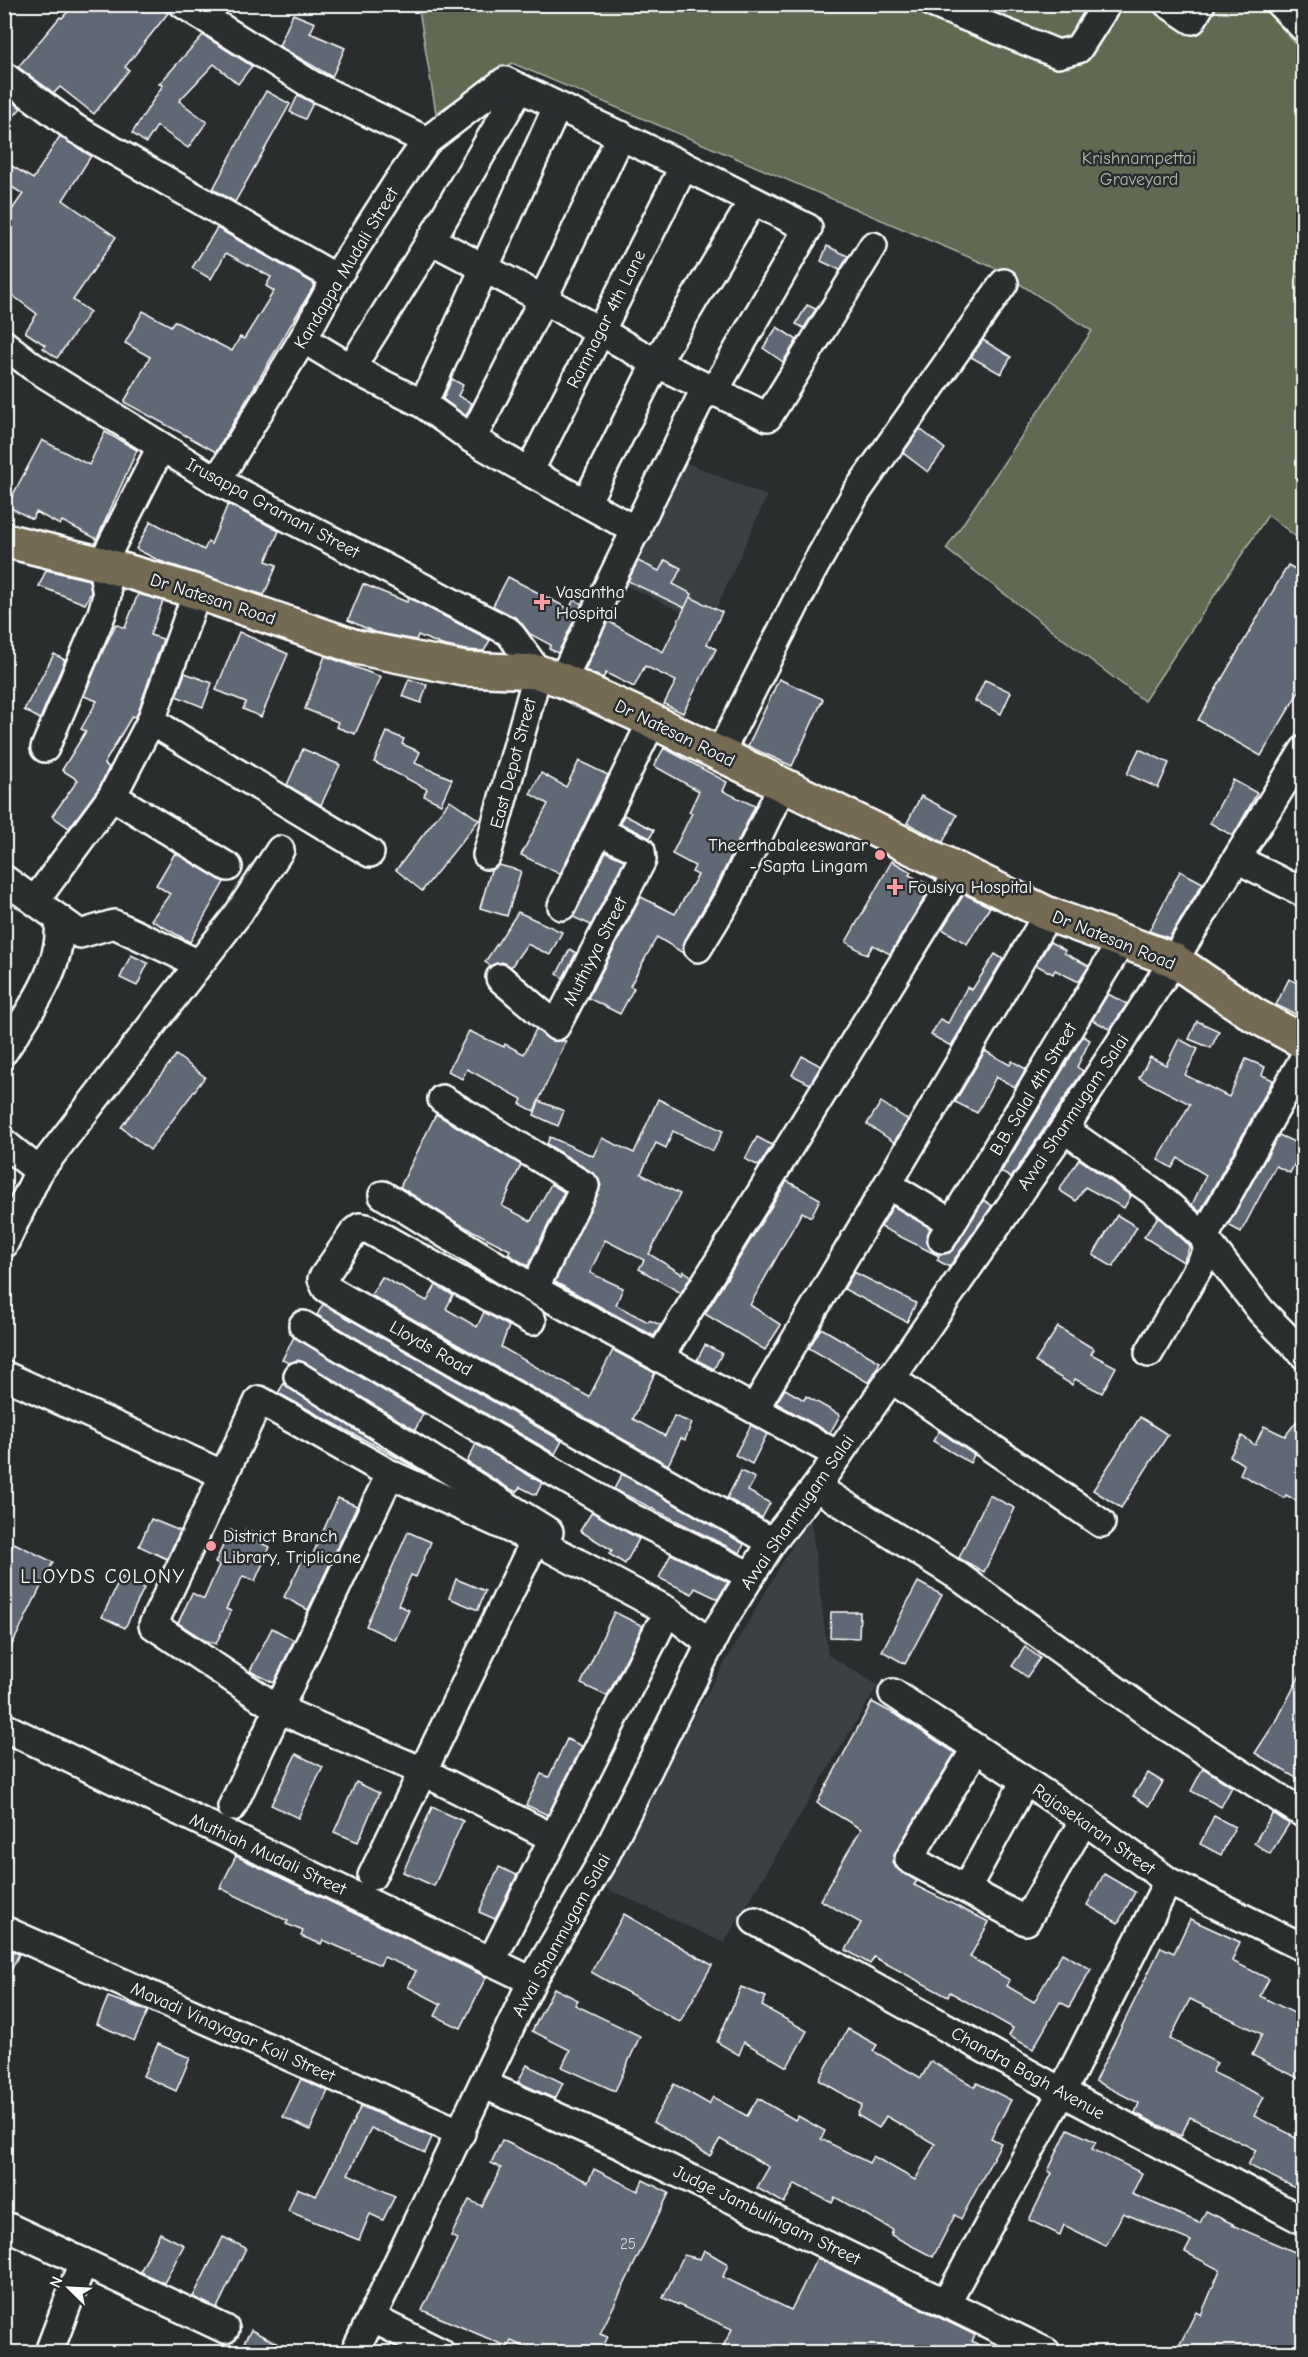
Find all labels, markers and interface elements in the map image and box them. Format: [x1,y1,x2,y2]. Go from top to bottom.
park label: Krishnampettai Graveyard [1082,148,1196,190]
street label: Kandappa Mudali Street [290,183,403,353]
street label: Ramnagar 4th Lane [562,247,650,392]
street label: Irusappa Gramani Street [183,454,364,563]
street label: Dr Natesan Road [147,569,278,630]
place label: Vasantha Hospital [556,582,625,624]
marker: Vasantha Hospital [533,593,551,611]
street label: East Depot Street [486,695,541,831]
street label: Dr Natesan Road [611,695,738,772]
place label: Theerthabaleeswarar - Sapta Lingam [708,835,869,877]
marker: Theerthabaleeswarar - Sapta Lingam [873,848,887,862]
place label: Fousiya Hospital [908,877,1032,898]
marker: Fousiya Hospital [886,878,904,896]
street label: Muthiyya Street [559,893,632,1009]
street label: Dr Natesan Road [1049,906,1178,975]
street label: B.B. Salal 4th Street [986,1018,1082,1159]
street label: Avvai Shanmugam Salai [1013,1030,1133,1194]
street label: Lloyds Road [386,1316,476,1381]
street label: Avvai Shanmugam Salai [736,1431,859,1594]
place label: District Branch Library, Triplicane [223,1526,361,1568]
marker: District Branch Library, Triplicane [204,1539,218,1553]
district label: LLOYDS COLONY [20,1565,186,1588]
street label: Rajasekaran Street [1028,1779,1160,1880]
street label: Muthiah Mudali Street [186,1809,350,1900]
street label: Avvai Shanmugam Salai [508,1850,615,2021]
street label: Mavadi Vinayagar Koil Street [127,1978,339,2087]
street label: Chandra Bagh Avenue [947,2023,1108,2124]
street label: Judge Jambulingam Street [670,2161,865,2270]
house number: 25 [620,2235,636,2253]
north arrow [39,2258,99,2318]
text: N [46,2274,67,2291]

